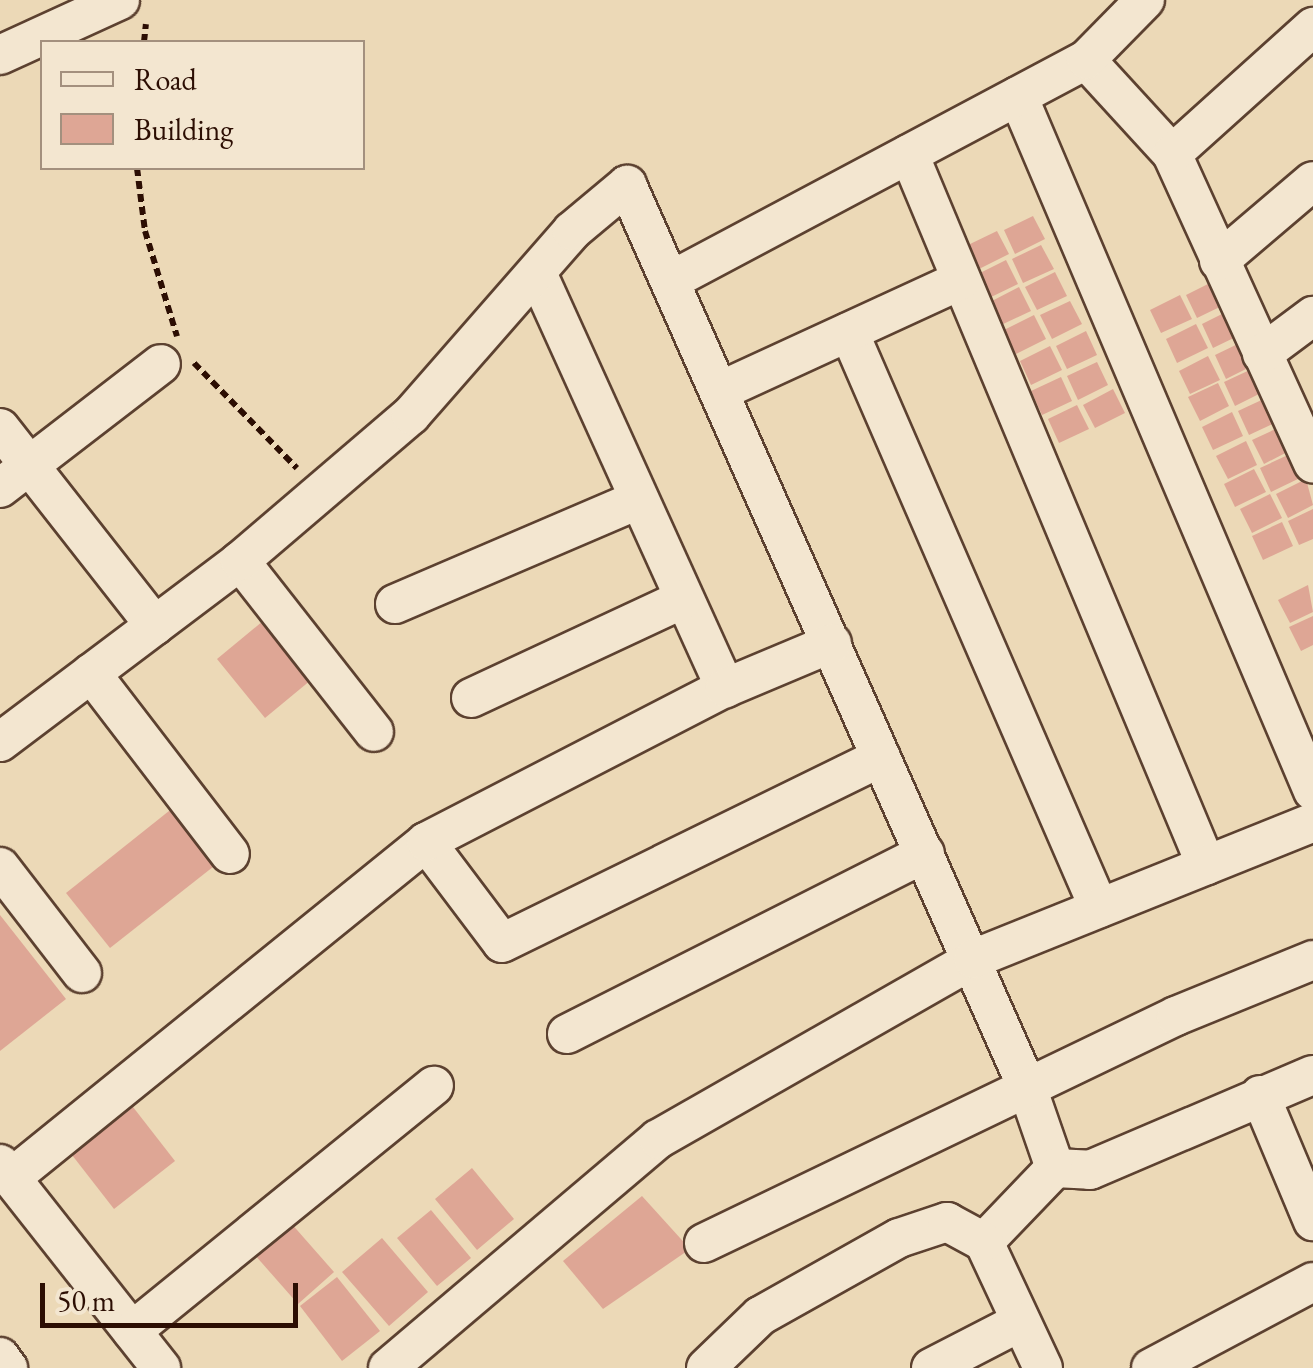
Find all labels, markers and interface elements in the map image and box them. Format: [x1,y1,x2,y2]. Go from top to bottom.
legend [40,40,365,170]
text: Road [134,60,197,99]
text: Building [134,110,233,149]
scale bar [45,1263,302,1325]
text: 50 m [57,1281,115,1320]

